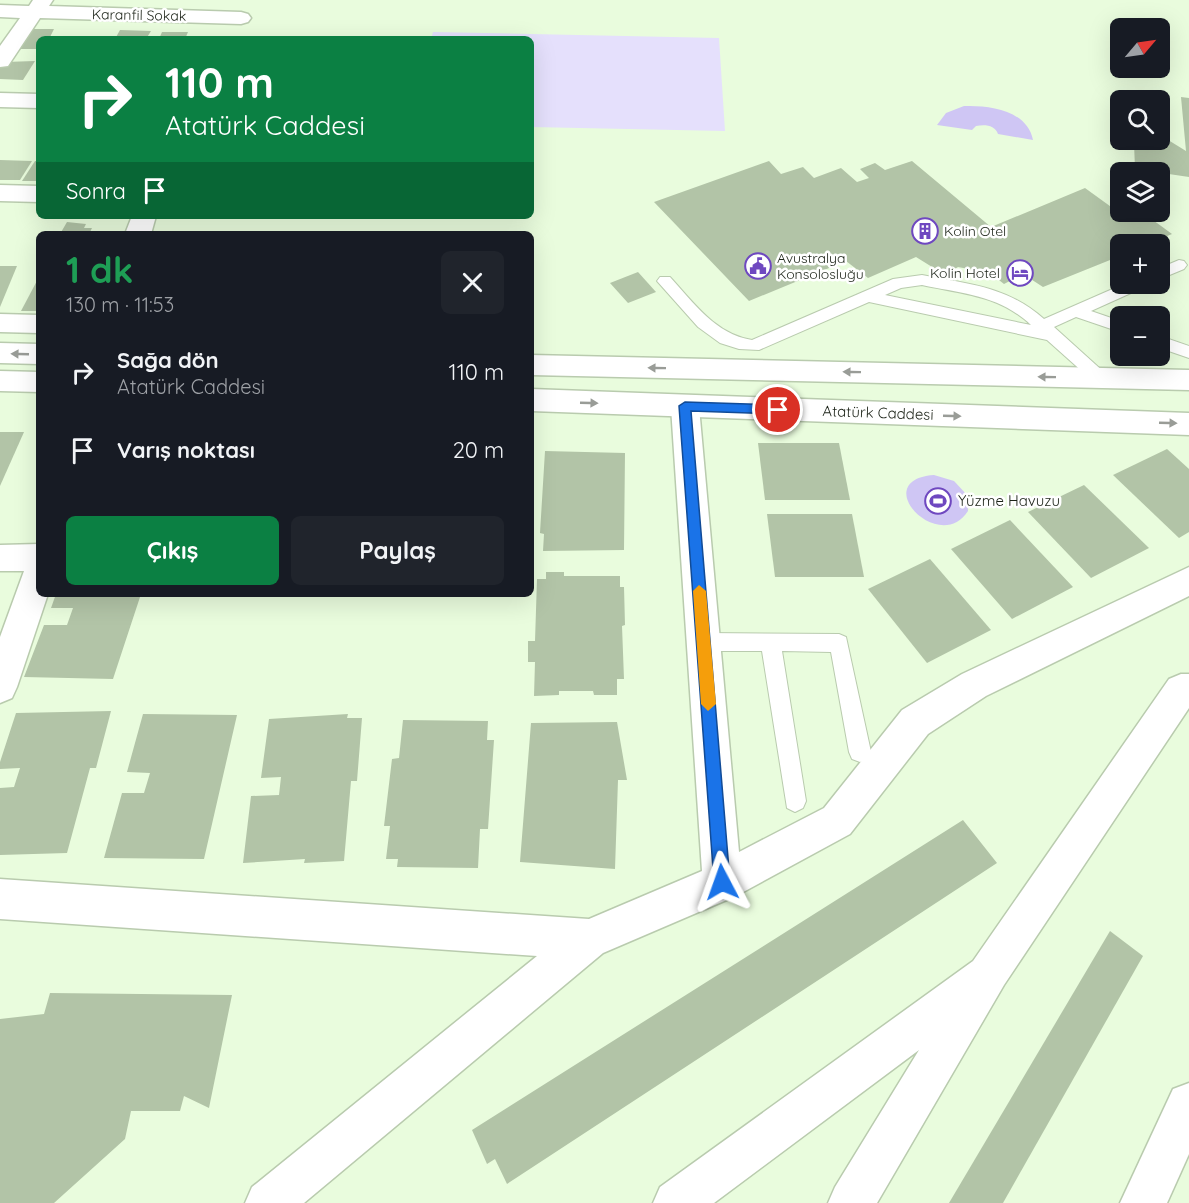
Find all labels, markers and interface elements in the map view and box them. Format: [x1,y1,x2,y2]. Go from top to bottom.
street label: Karanfil Sokak [92,5,186,25]
north arrow [1110,18,1170,78]
map controls [1110,18,1170,366]
text: 110 m [165,56,274,109]
icon: right [66,60,144,138]
button: search [1110,90,1170,150]
text: Atatürk Caddesi [165,108,365,142]
button: layers [1110,162,1170,222]
icon: arrive [138,174,171,207]
text: Sonra [66,177,126,205]
building icon: Kolin Otel [910,216,940,246]
place label: Kolin Otel [944,222,1006,240]
button: + [1110,234,1170,294]
text: 1 dk [66,247,133,292]
place label: Avustralya Konsolosluğu [777,249,864,283]
button: close [441,251,504,314]
public building icon: Avustralya Konsolosluğu [743,251,773,281]
hotel icon: Kolin Hotel [1005,258,1035,288]
place label: Kolin Hotel [930,264,1000,282]
text: 130 m · 11:53 [66,292,174,317]
button: − [1110,306,1170,366]
text: Sağa dön [117,346,219,374]
one-way arrow [10,349,29,358]
icon: right [66,356,99,389]
text: 110 m [449,358,504,386]
one-way arrow [647,363,666,373]
one-way arrow [842,368,861,377]
one-way arrow [1037,372,1056,382]
text: Atatürk Caddesi [117,374,265,399]
pin [752,384,803,435]
icon: arrive [761,393,794,426]
one-way arrow [580,398,599,407]
street label: Atatürk Caddesi [822,401,934,424]
one-way arrow [943,411,962,420]
one-way arrow [1159,419,1178,428]
icon: arrive [66,434,99,467]
text: Varış noktası [117,436,255,464]
text: 20 m [453,436,504,464]
sports icon: Yüzme Havuzu [923,486,953,516]
place label: Yüzme Havuzu [958,491,1060,510]
button: Çıkış [66,516,279,585]
button: Paylaş [291,516,504,585]
position arrow [690,850,754,914]

